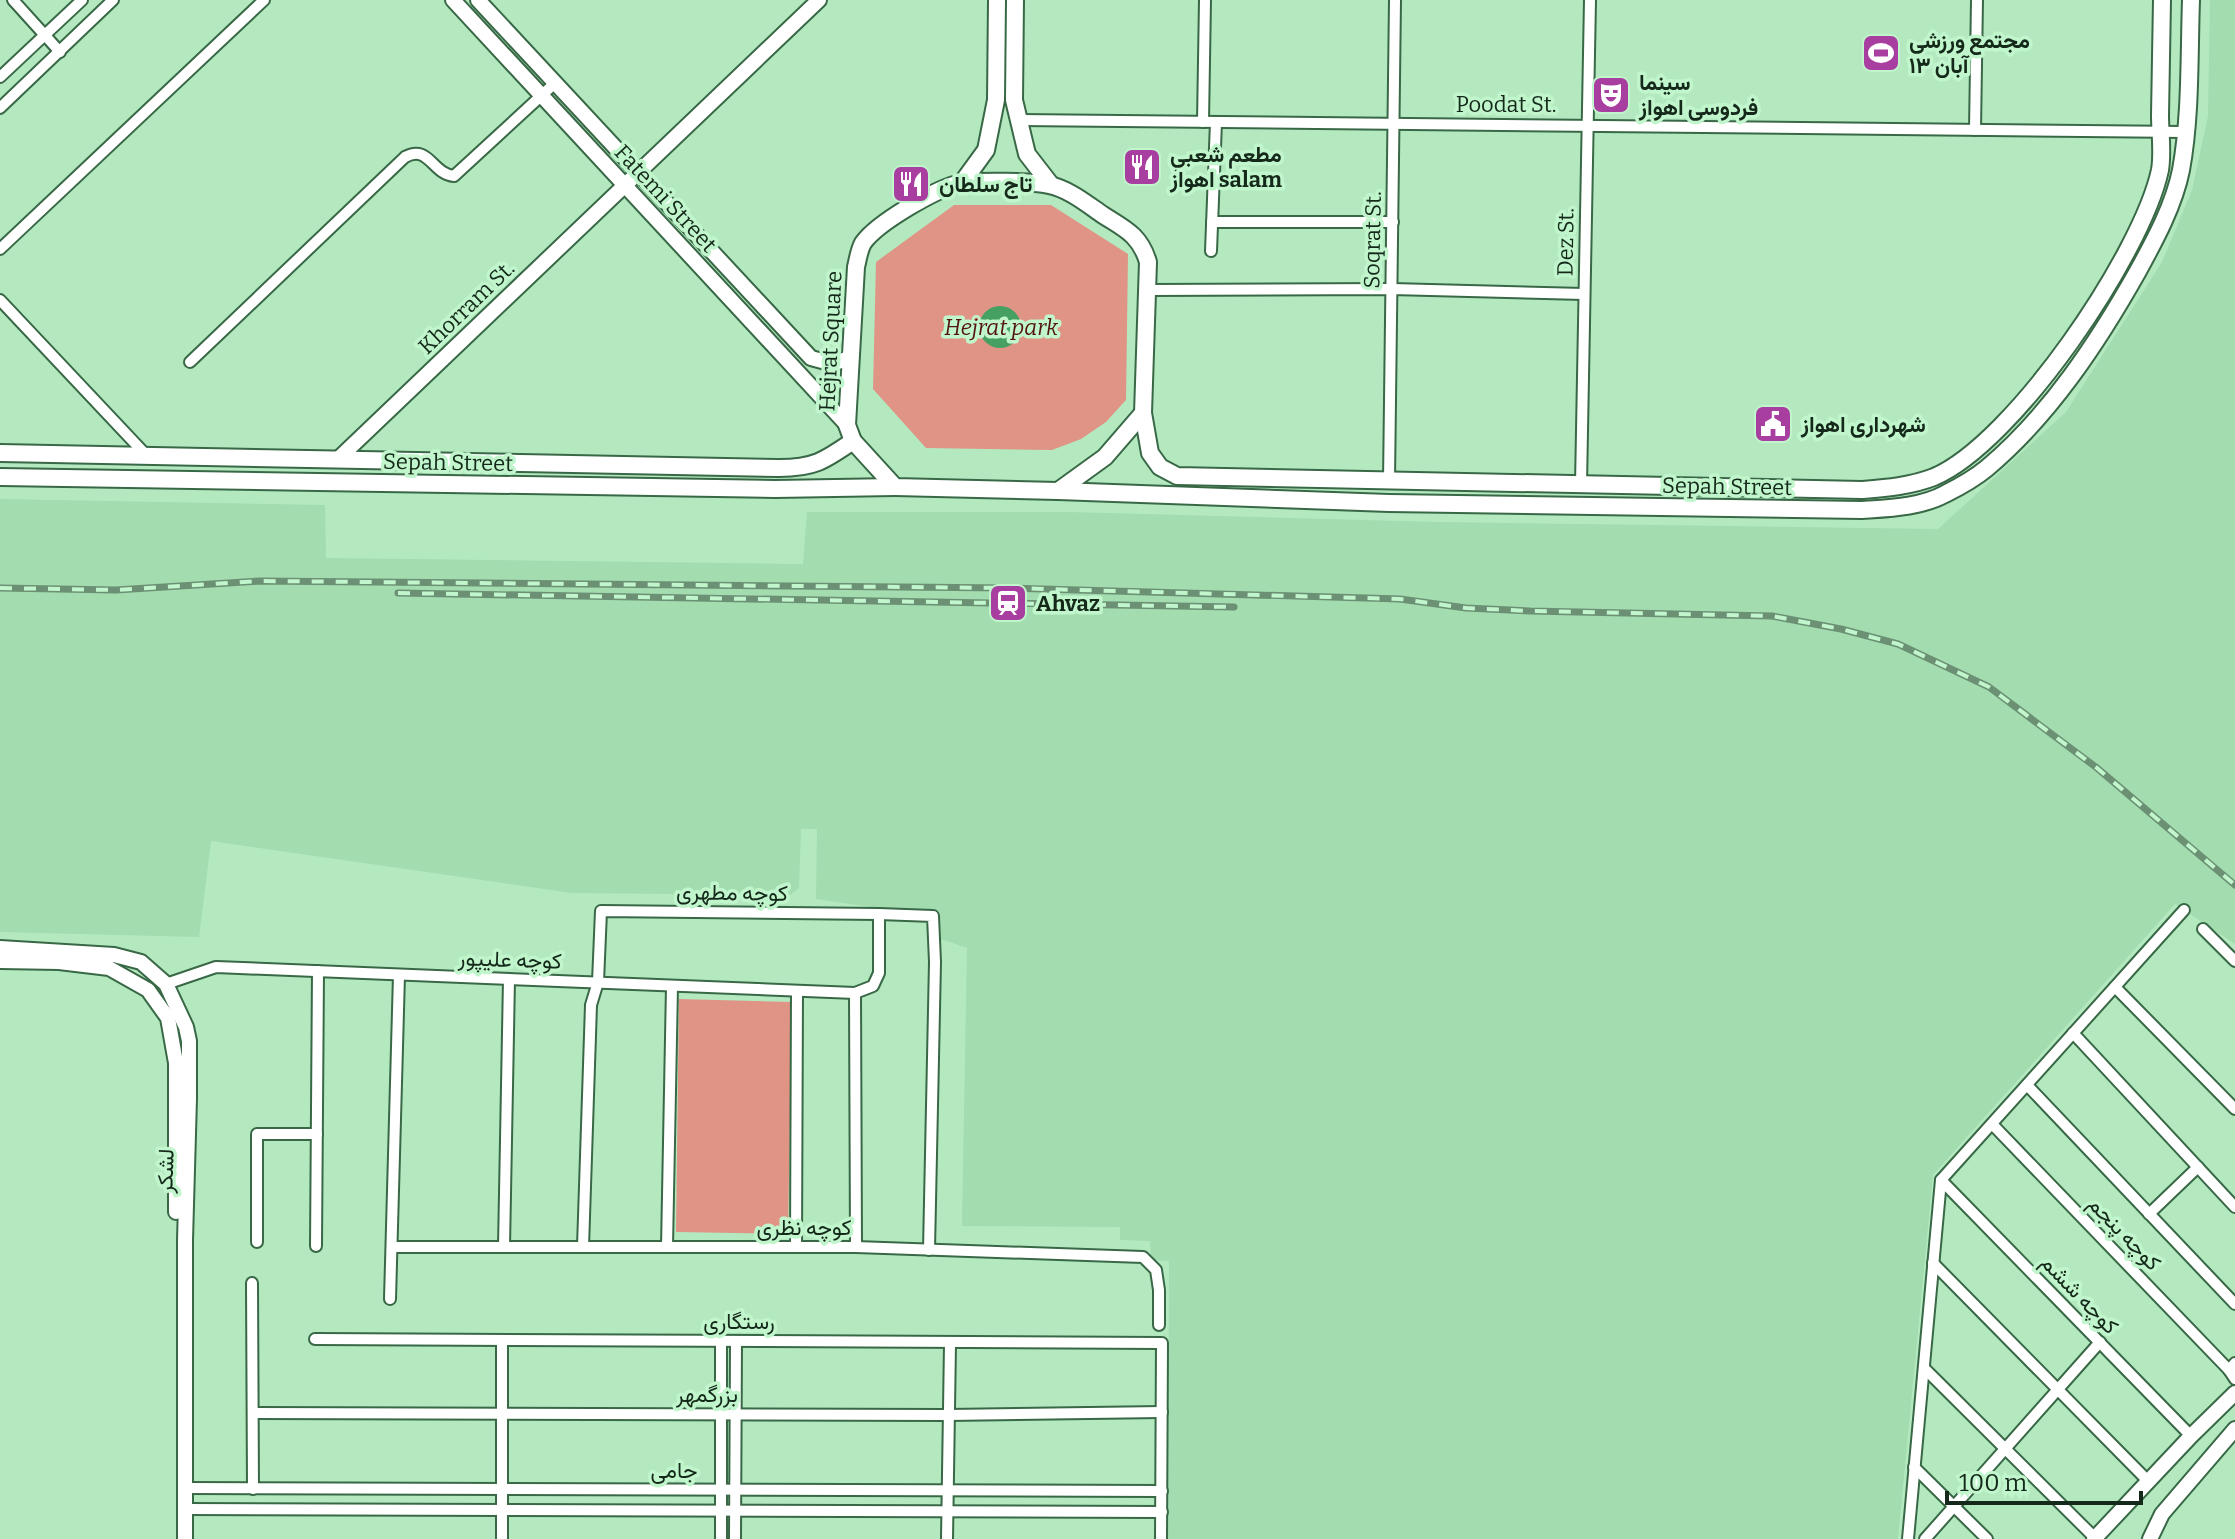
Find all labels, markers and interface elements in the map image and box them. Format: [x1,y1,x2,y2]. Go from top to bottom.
place label: مجتمع ورزشی ۱۳ آبان [1909,27,2030,79]
sports icon: مجتمع ورزشی ۱۳ آبان [1860,32,1902,74]
place label: سینما فردوسی اهواز [1638,69,1758,121]
theatre icon: سینما فردوسی اهواز [1590,74,1632,116]
street label: Poodat St. [1456,91,1556,118]
street label: Fatemi Street [609,139,722,258]
place label: مطعم شعبي اهواز salam [1169,141,1282,193]
restaurant icon: مطعم شعبي اهواز salam [1121,146,1163,188]
restaurant icon: تاج سلطان [890,163,932,205]
place label: تاج سلطان [939,171,1032,199]
street label: Soqrat St. [1358,191,1387,289]
street label: Dez St. [1551,208,1580,276]
street label: Khorram St. [413,255,520,360]
street label: Hejrat Square [813,270,848,412]
park label: Hejrat park [944,314,1059,341]
public building icon: شهرداری اهواز [1752,403,1794,445]
place label: شهرداری اهواز [1800,411,1926,438]
street label: Sepah Street [383,448,513,477]
street label: Sepah Street [1662,472,1792,501]
station icon: Ahvaz [987,582,1029,624]
place label: Ahvaz [1036,590,1100,617]
street label: کوچه مطهری [676,878,788,908]
street label: کوچه علیپور [457,944,563,976]
street label: لشکر [151,1148,180,1195]
street label: کوچه پنجم [2082,1190,2167,1277]
street label: کوچه نظری [756,1214,852,1242]
street label: کوچه ششم [2034,1249,2124,1341]
street label: رستگاری [703,1308,775,1335]
street label: بزرگمهر [675,1381,738,1408]
scale bar [1947,1455,2141,1505]
street label: جامی [651,1457,697,1484]
text: 100 m [1959,1469,2027,1497]

